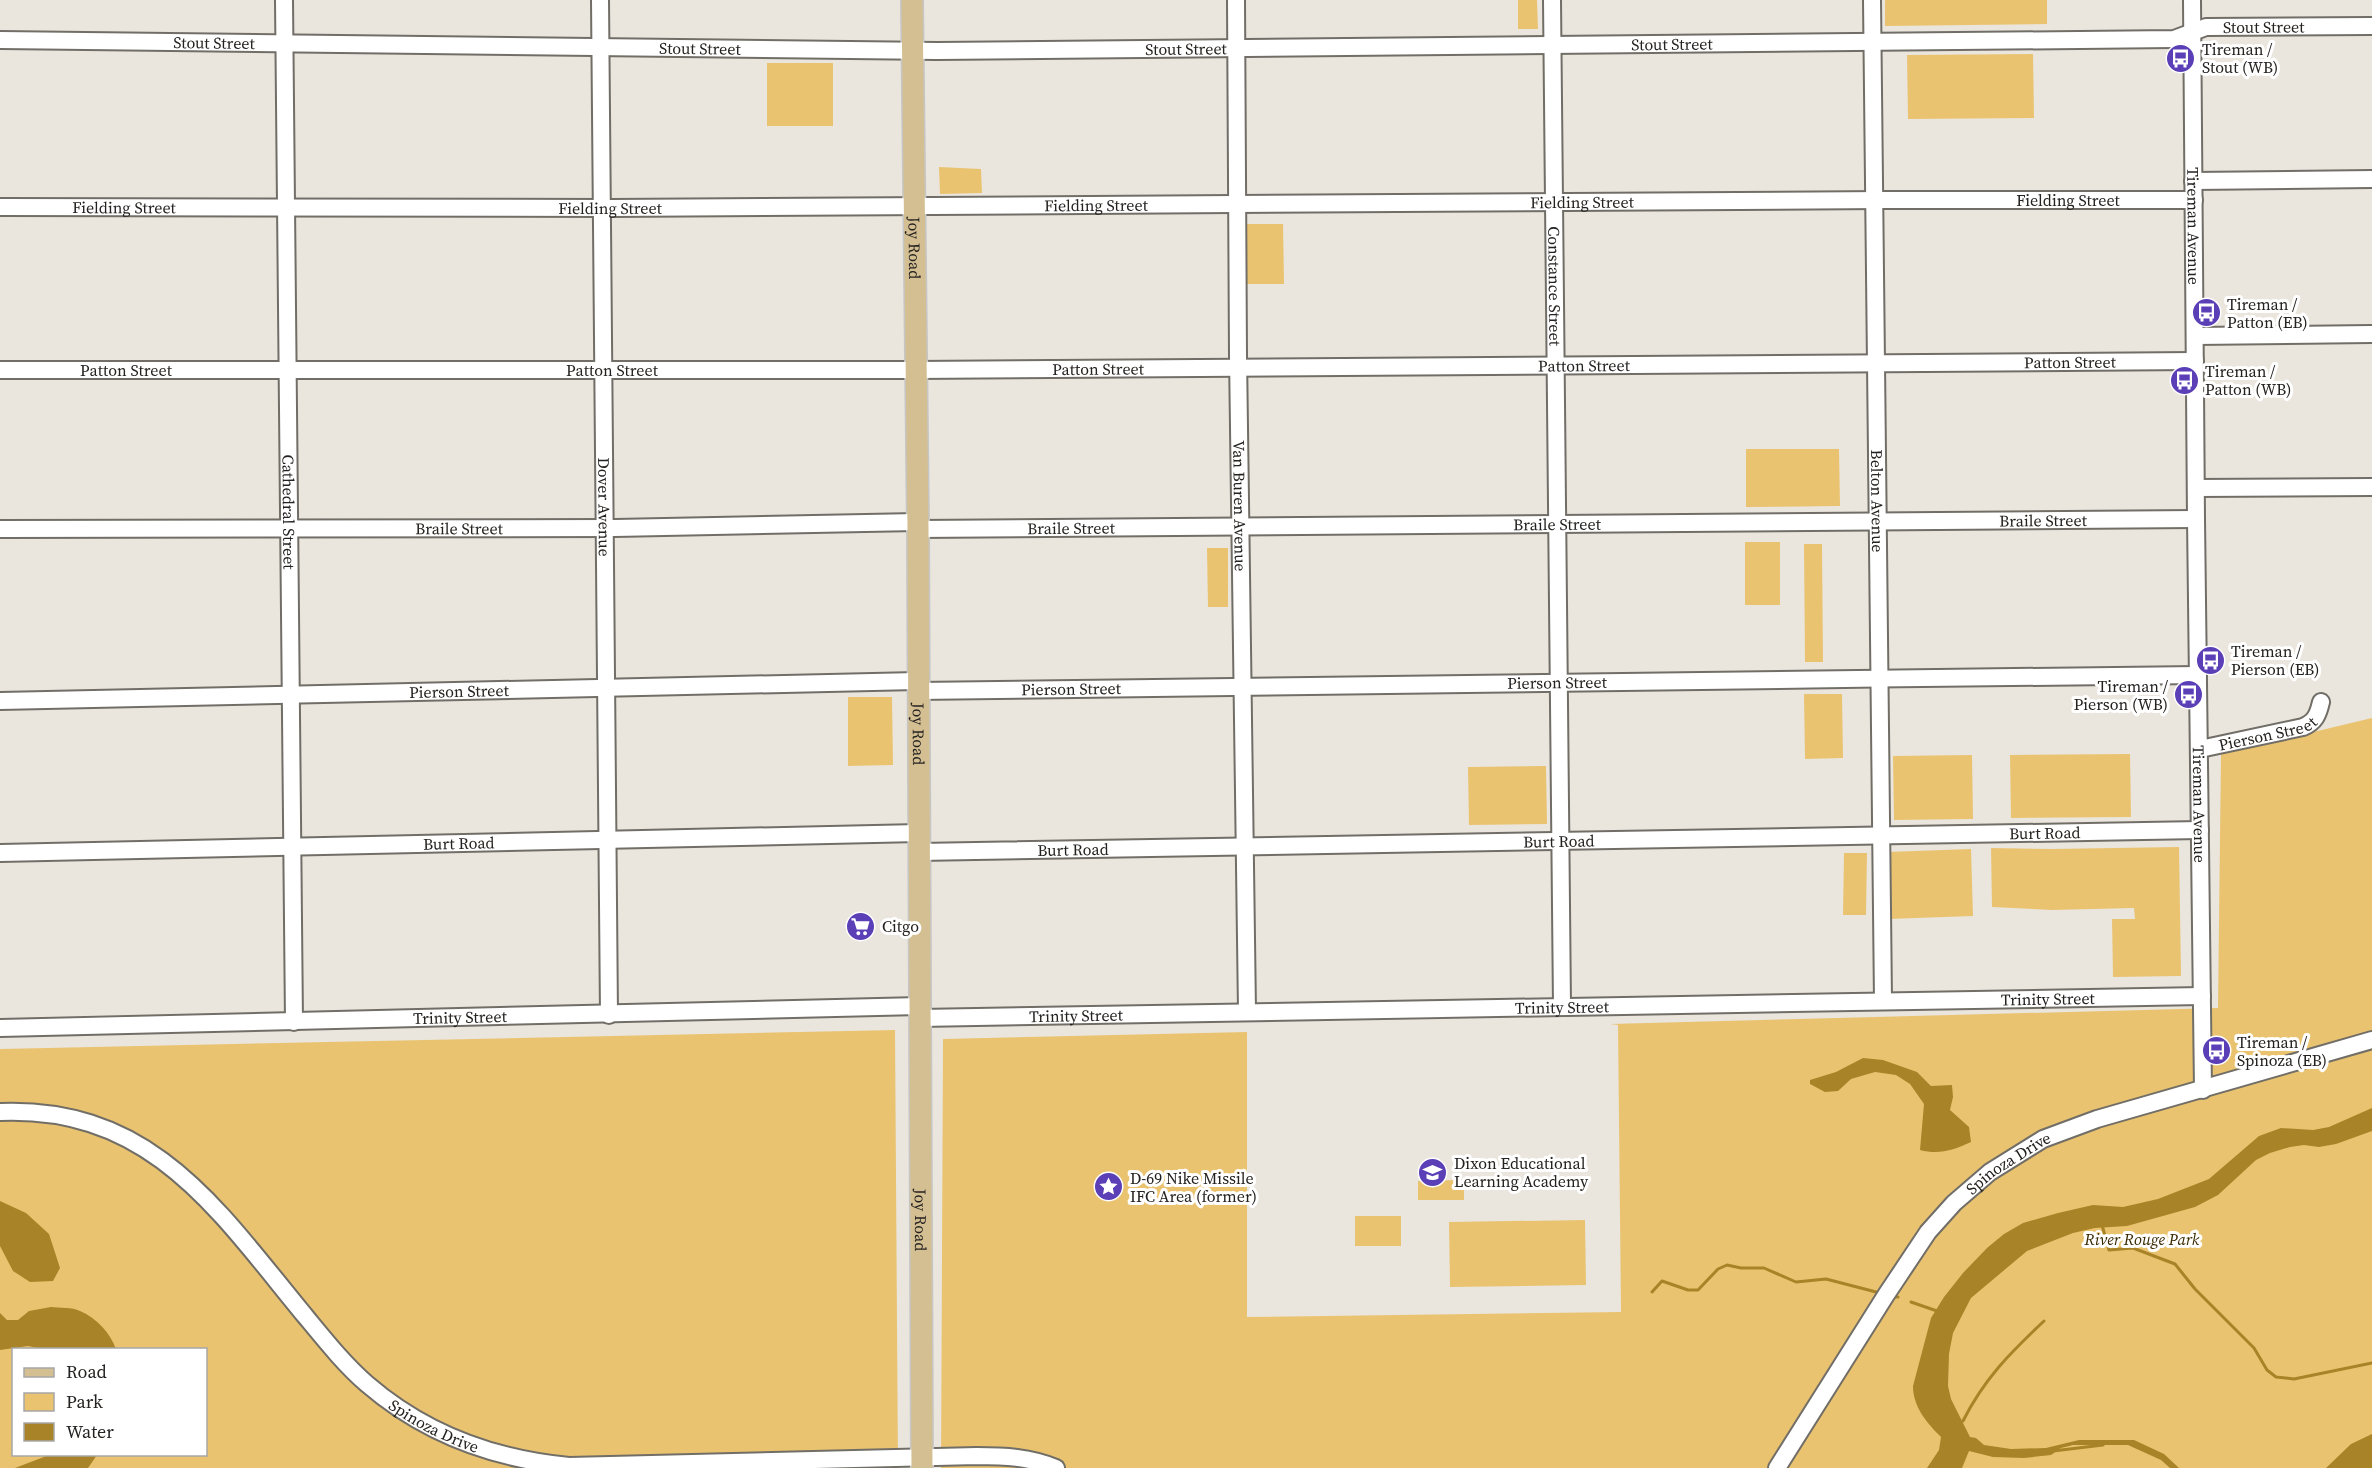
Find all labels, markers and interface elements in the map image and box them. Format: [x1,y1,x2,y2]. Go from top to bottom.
street label: Stout Street [2223,15,2305,38]
street label: Stout Street [173,31,256,54]
street label: Stout Street [1631,32,1714,55]
street label: Stout Street [659,37,742,60]
street label: Stout Street [1145,37,1228,60]
place label: Tireman / Stout (WB) [2202,38,2278,78]
bus stop icon: Tireman / Stout (WB) [2165,42,2197,74]
street label: Tireman Avenue [2182,167,2205,285]
street label: Fielding Street [2016,189,2121,211]
street label: Fielding Street [1530,191,1635,213]
street label: Fielding Street [1044,194,1149,216]
street label: Fielding Street [72,196,177,218]
street label: Fielding Street [558,197,663,219]
street label: Joy Road [903,216,926,279]
street label: Constance Street [1543,226,1566,347]
place label: Tireman / Patton (EB) [2227,293,2308,333]
bus stop icon: Tireman / Patton (EB) [2190,297,2222,329]
street label: Patton Street [2024,351,2117,373]
street label: Patton Street [1538,354,1631,377]
street label: Patton Street [1052,357,1145,380]
street label: Patton Street [80,359,173,381]
street label: Patton Street [566,359,659,381]
place label: Tireman / Patton (WB) [2205,360,2291,400]
bus stop icon: Tireman / Patton (WB) [2168,364,2200,396]
street label: Van Buren Avenue [1228,440,1252,572]
street label: Belton Avenue [1866,449,1889,553]
street label: Cathedral Street [277,454,301,570]
street label: Dover Avenue [593,457,616,557]
street label: Braile Street [1999,509,2088,532]
street label: Braile Street [1513,513,1602,535]
street label: Braile Street [1027,516,1116,539]
street label: Braile Street [415,517,504,539]
place label: Tireman / Pierson (EB) [2231,640,2320,680]
bus stop icon: Tireman / Pierson (EB) [2194,644,2226,676]
street label: Pierson Street [1507,671,1608,694]
place label: Tireman / Pierson (WB) [2074,675,2169,715]
street label: Pierson Street [1021,677,1122,700]
street label: Pierson Street [409,679,510,703]
bus stop icon: Tireman / Pierson (WB) [2173,679,2205,711]
street label: Joy Road [908,702,930,765]
street label: Pierson Street [2216,711,2322,756]
street label: Tireman Avenue [2188,745,2211,863]
street label: Burt Road [2009,821,2081,844]
street label: Burt Road [1523,829,1595,853]
street label: Burt Road [423,831,495,855]
street label: Burt Road [1037,838,1109,861]
supermarket icon: Citgo [845,910,877,942]
place label: Citgo [882,915,919,937]
street label: Trinity Street [2001,987,2096,1010]
street label: Trinity Street [1515,995,1610,1019]
street label: Trinity Street [1029,1004,1124,1027]
street label: Trinity Street [413,1005,508,1029]
place label: Tireman / Spinoza (EB) [2237,1031,2327,1071]
bus stop icon: Tireman / Spinoza (EB) [2200,1035,2232,1067]
street label: Spinoza Drive [1961,1126,2054,1199]
place label: Dixon Educational Learning Academy [1454,1152,1589,1192]
school or university icon: Dixon Educational Learning Academy [1417,1156,1449,1188]
place label: D-69 Nike Missile IFC Area (former) [1130,1167,1257,1207]
place icon: D-69 Nike Missile IFC Area (former) [1093,1171,1125,1203]
street label: Joy Road [910,1188,932,1251]
park label: River Rouge Park [2084,1228,2200,1250]
legend [12,1348,207,1456]
text: Road [66,1359,107,1384]
text: Park [66,1389,103,1414]
street label: Spinoza Drive [385,1394,482,1458]
text: Water [66,1419,114,1444]

